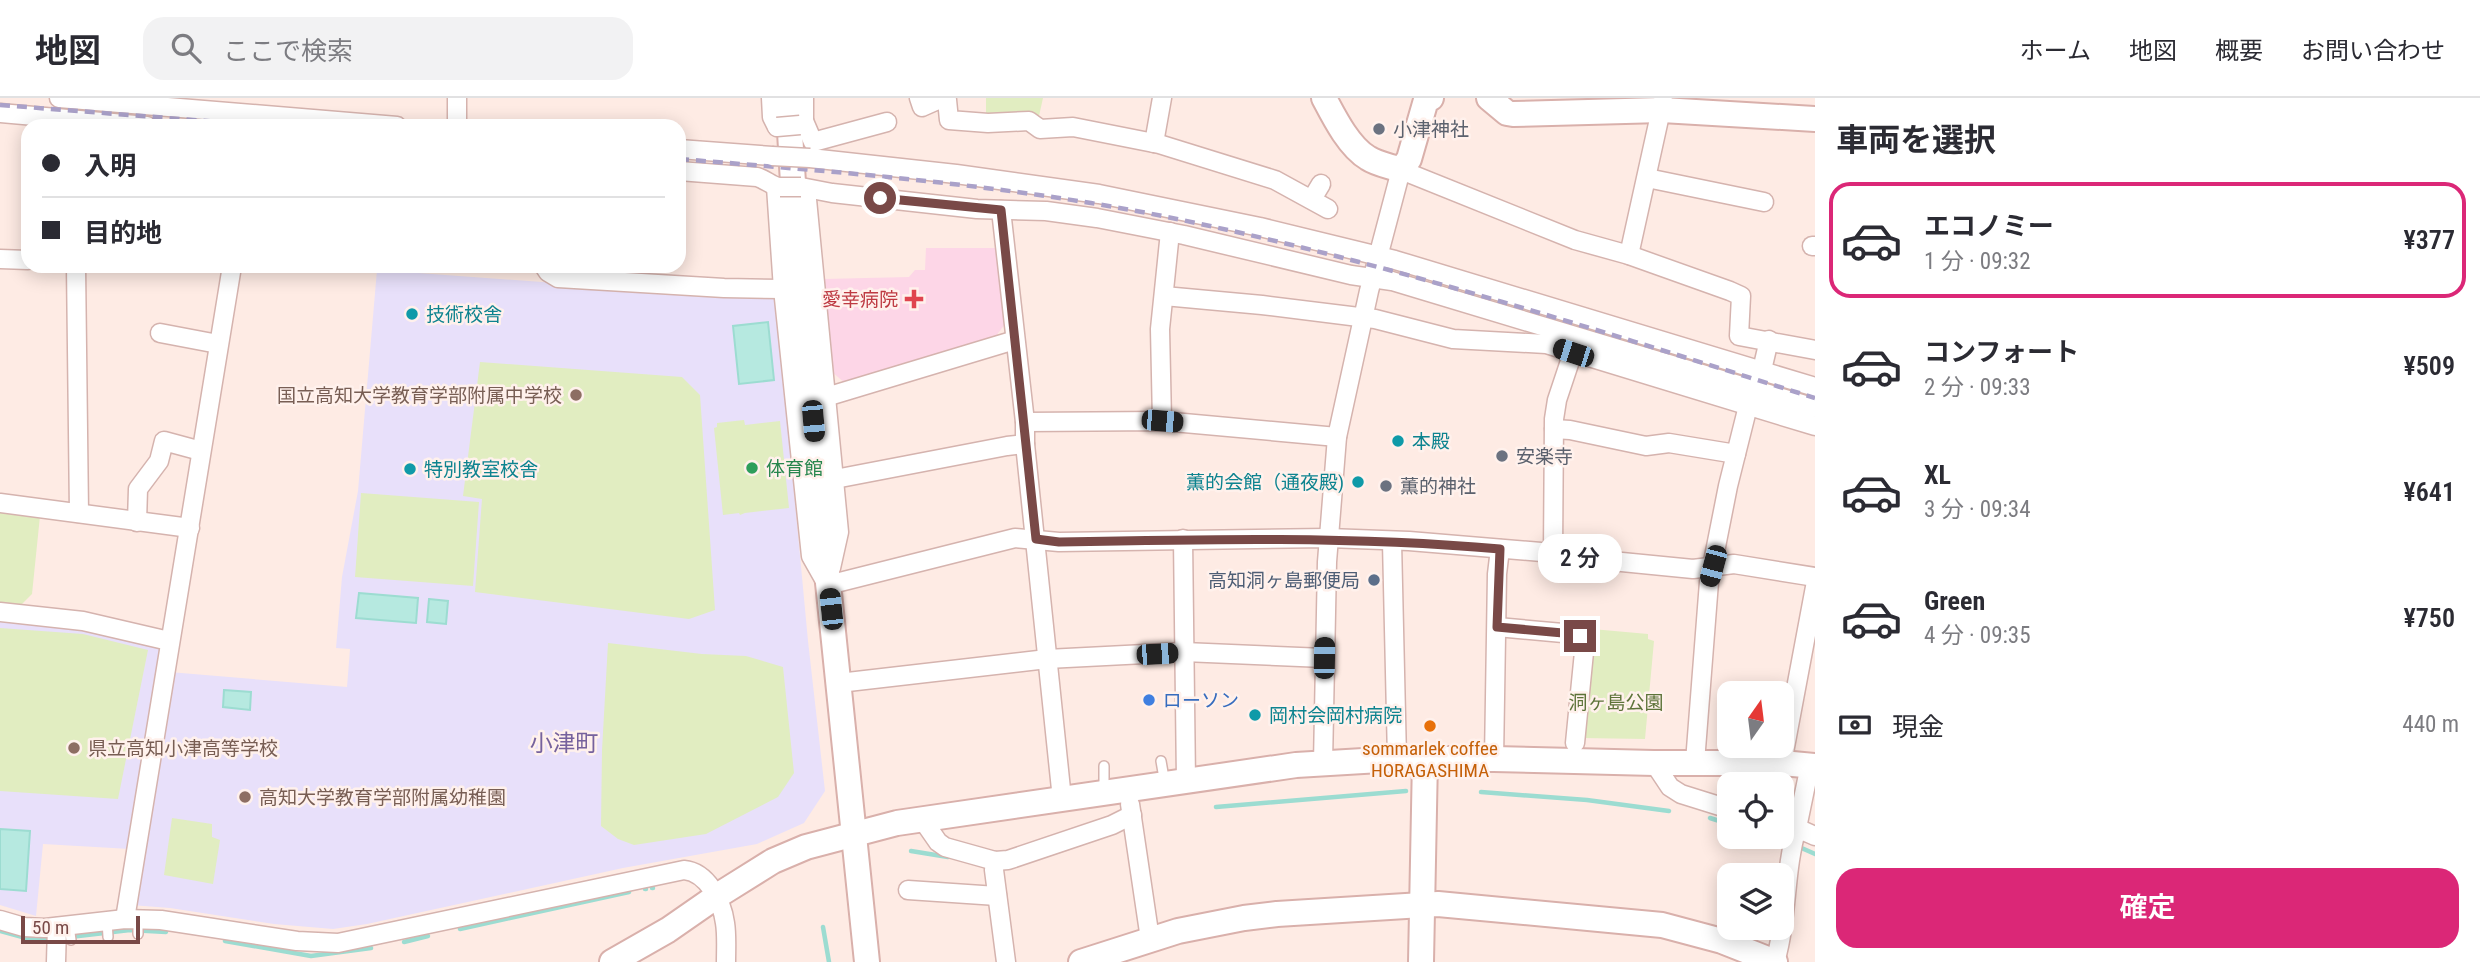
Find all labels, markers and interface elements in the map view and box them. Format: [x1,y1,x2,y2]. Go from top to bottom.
search box [143,17,633,80]
icon: search [167,29,205,67]
text: 地図 [35,31,101,70]
text: ここで検索 [223,36,353,66]
text: ホーム [2020,37,2091,65]
text: 地図 [2129,37,2177,65]
text: 概要 [2215,37,2263,65]
text: お問い合わせ [2301,37,2445,65]
place label: 小津神社 [1393,118,1469,141]
marker: 小津神社 [1371,121,1387,137]
text: 車両を選択 [1836,121,1996,159]
text: 入明 [84,151,136,181]
route start [864,182,896,214]
icon: car [1840,209,1903,272]
text: エコノミー [1924,211,2054,241]
text: 目的地 [84,218,162,248]
text: ¥377 [2403,225,2455,255]
text: 1 分 · 09:32 [1924,248,2031,275]
place label: 愛幸病院 [822,288,898,311]
marker: 愛幸病院 [904,289,924,309]
place label: 技術校舎 [426,303,502,326]
marker: 技術校舎 [404,306,420,322]
icon: car [1840,335,1903,398]
car [1550,337,1597,369]
text: コンフォート [1924,337,2079,367]
text: ¥509 [2403,351,2455,381]
text: 2 分 · 09:33 [1924,374,2031,401]
place label: 国立高知大学教育学部附属中学校 [277,384,562,407]
marker: 国立高知大学教育学部附属中学校 [568,387,584,403]
car [801,399,826,443]
car [1141,409,1184,433]
place label: 本殿 [1412,430,1450,453]
marker: 本殿 [1390,433,1406,449]
place label: 安楽寺 [1516,445,1573,468]
marker: 安楽寺 [1494,448,1510,464]
place label: 体育館 [766,457,823,480]
place label: 特別教室校舎 [424,458,538,481]
marker: 体育館 [744,460,760,476]
text: XL [1924,460,1951,490]
marker: 特別教室校舎 [402,461,418,477]
icon: car [1840,461,1903,524]
place label: 薫的会館（通夜殿) [1186,471,1344,494]
marker: 薫的会館（通夜殿) [1350,474,1366,490]
place label: 薫的神社 [1400,475,1476,498]
text: ¥641 [2403,477,2455,507]
marker: 薫的神社 [1378,478,1394,494]
text: 3 分 · 09:34 [1924,496,2031,523]
callout: 2 分 [1538,534,1622,584]
car [1698,543,1729,589]
text: 2 分 [1560,545,1600,572]
place label: 高知洞ヶ島郵便局 [1208,569,1360,592]
marker: 高知洞ヶ島郵便局 [1366,572,1382,588]
text: Green [1924,586,1985,616]
car [819,587,844,631]
icon: car [1840,587,1903,650]
text: ¥750 [2403,603,2455,633]
route end [1564,620,1596,652]
text: 4 分 · 09:35 [1924,622,2031,649]
car [1314,637,1335,679]
car [1136,642,1179,666]
north arrow [1717,681,1794,758]
map controls [1717,681,1794,940]
place label: ローソン [1163,689,1239,712]
park label: 洞ヶ島公園 [1568,691,1664,714]
marker: ローソン [1141,692,1157,708]
place label: 岡村会岡村病院 [1269,704,1402,727]
icon: cash [1836,706,1874,744]
marker: 岡村会岡村病院 [1247,707,1263,723]
text: 440 m [2402,711,2459,738]
text: 現金 [1892,712,1944,742]
marker: sommarlek coffee HORAGASHIMA [1422,718,1438,734]
district label: 小津町 [530,730,599,757]
place label: 県立高知小津高等学校 [88,737,278,760]
place label: sommarlek coffee HORAGASHIMA [1362,737,1498,782]
marker: 県立高知小津高等学校 [66,740,82,756]
button: locate [1717,772,1794,849]
place label: 高知大学教育学部附属幼稚園 [259,786,506,809]
marker: 高知大学教育学部附属幼稚園 [237,789,253,805]
button: layers [1717,863,1794,940]
button: 確定 [1836,868,2459,948]
scale bar [21,913,140,945]
text: 50 m [32,916,69,939]

